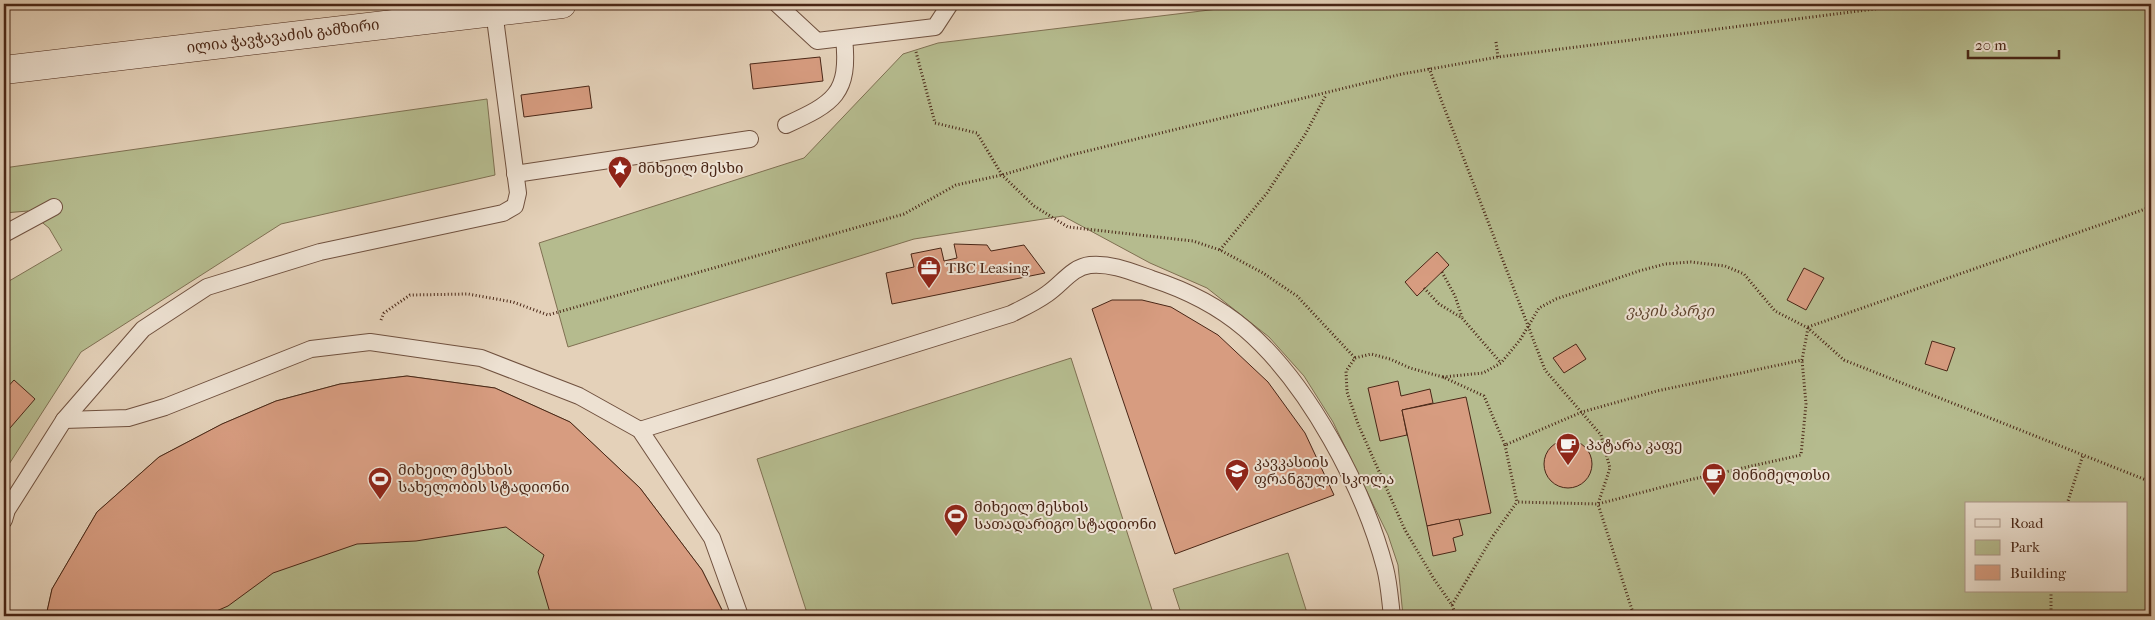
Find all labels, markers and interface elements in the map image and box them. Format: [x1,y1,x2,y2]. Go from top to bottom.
street label: ილია ჭავჭავაძის გამზირი [185,15,381,57]
scale bar [1968,28,2059,60]
text: 20 m [1975,36,2007,54]
place icon: მიხეილ მესხი [607,155,633,189]
place label: მიხეილ მესხი [638,159,743,177]
office icon: TBC Leasing [916,255,942,289]
place label: TBC Leasing [946,259,1030,277]
park label: ვაკის პარკი [1626,302,1716,320]
cafe icon: პატარა კაფე [1555,432,1581,466]
place label: პატარა კაფე [1586,436,1683,454]
place label: კავკასიის ფრანგული სკოლა [1254,453,1394,488]
school or university icon: კავკასიის ფრანგული სკოლა [1224,458,1250,492]
place label: მიხეილ მესხის სახელობის სტადიონი [398,461,569,496]
cafe icon: მინიმელთსი [1701,462,1727,496]
sports icon: მიხეილ მესხის სახელობის სტადიონი [367,466,393,500]
place label: მინიმელთსი [1732,466,1830,484]
place label: მიხეილ მესხის სათადარიგო სტადიონი [974,498,1157,533]
legend [1965,502,2128,592]
sports icon: მიხეილ მესხის სათადარიგო სტადიონი [943,503,969,537]
text: Road [2010,514,2044,532]
text: Park [2010,538,2040,556]
text: Building [2010,564,2067,582]

